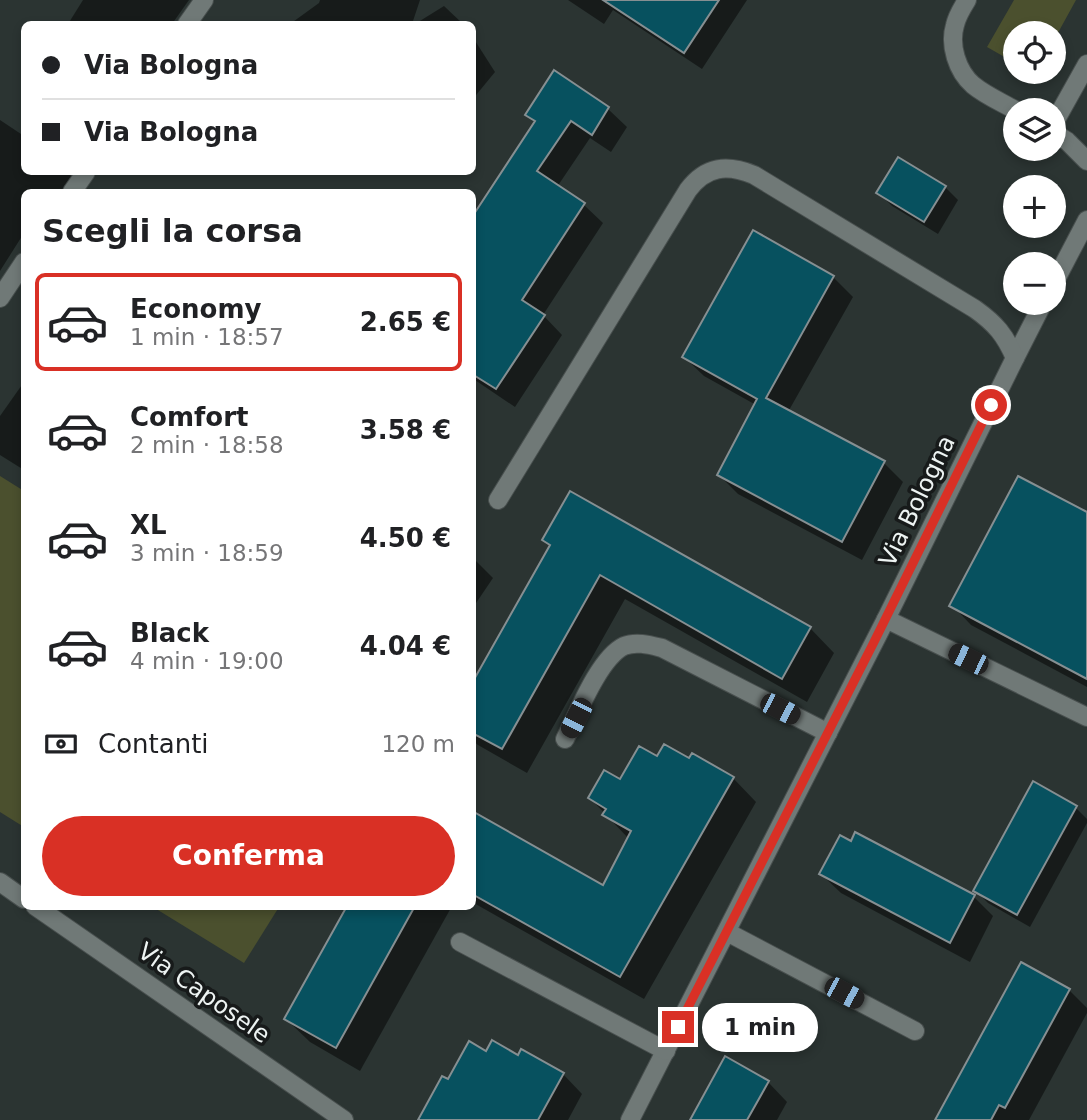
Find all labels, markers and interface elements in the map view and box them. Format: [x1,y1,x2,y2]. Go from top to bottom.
map controls [1003,21,1066,315]
button: locate [1003,21,1066,84]
text: Via Bologna [84,50,258,80]
button: layers [1003,98,1066,161]
text: Via Bologna [84,117,258,147]
button: + [1003,175,1066,238]
text: Scegli la corsa [42,212,303,250]
button: − [1003,252,1066,315]
icon: car [46,291,109,354]
text: Economy [130,294,261,324]
text: 2.65 € [360,307,451,337]
text: 1 min · 18:57 [130,324,284,350]
route start [975,389,1007,421]
icon: car [46,399,109,462]
text: Comfort [130,402,248,432]
text: 3.58 € [360,415,451,445]
street label: Via Bologna [873,431,961,571]
text: 2 min · 18:58 [130,432,284,458]
icon: car [46,507,109,570]
text: XL [130,510,167,540]
text: 4.50 € [360,523,451,553]
text: 3 min · 18:59 [130,540,284,566]
icon: car [46,615,109,678]
text: Black [130,618,209,648]
text: 4.04 € [360,631,451,661]
car [945,640,992,678]
text: 4 min · 19:00 [130,648,284,674]
car [757,690,804,728]
car [558,695,595,741]
icon: cash [42,725,80,763]
text: Contanti [98,729,209,759]
text: 120 m [381,731,455,757]
button: Conferma [42,816,455,896]
street label: Via Caposele [132,937,276,1049]
car [821,974,868,1012]
callout: 1 min [702,1002,818,1052]
route end [662,1011,694,1043]
text: 1 min [724,1014,796,1040]

